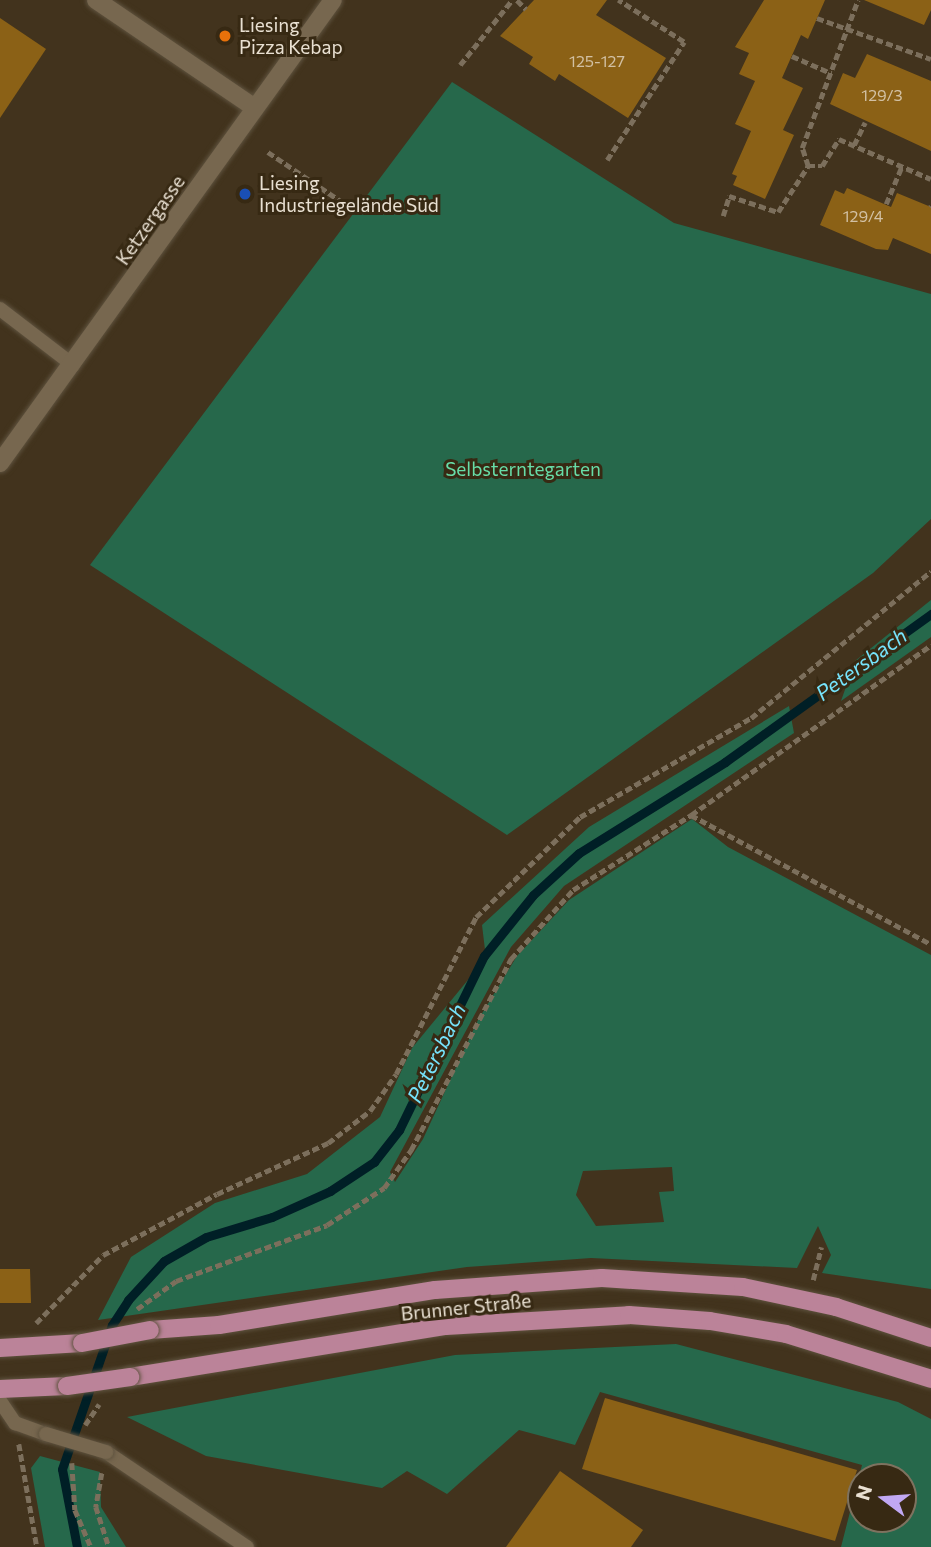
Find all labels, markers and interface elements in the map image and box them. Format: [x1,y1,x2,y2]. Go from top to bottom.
place label: Liesing Pizza Kebap [239,14,343,58]
marker: Liesing Pizza Kebap [217,28,233,44]
house number: 125-127 [569,51,625,71]
house number: 129/3 [861,85,903,105]
street label: Ketzergasse [111,171,189,269]
place label: Liesing Industriegelände Süd [259,172,439,216]
marker: Liesing Industriegelände Süd [237,186,253,202]
house number: 129/4 [843,206,883,226]
park label: Selbsterntegarten [445,458,601,480]
water label: Petersbach [810,622,912,706]
water label: Petersbach [401,1000,471,1106]
street label: Brunner Straße [400,1289,532,1325]
north arrow [847,1463,917,1533]
text: N [850,1483,876,1503]

